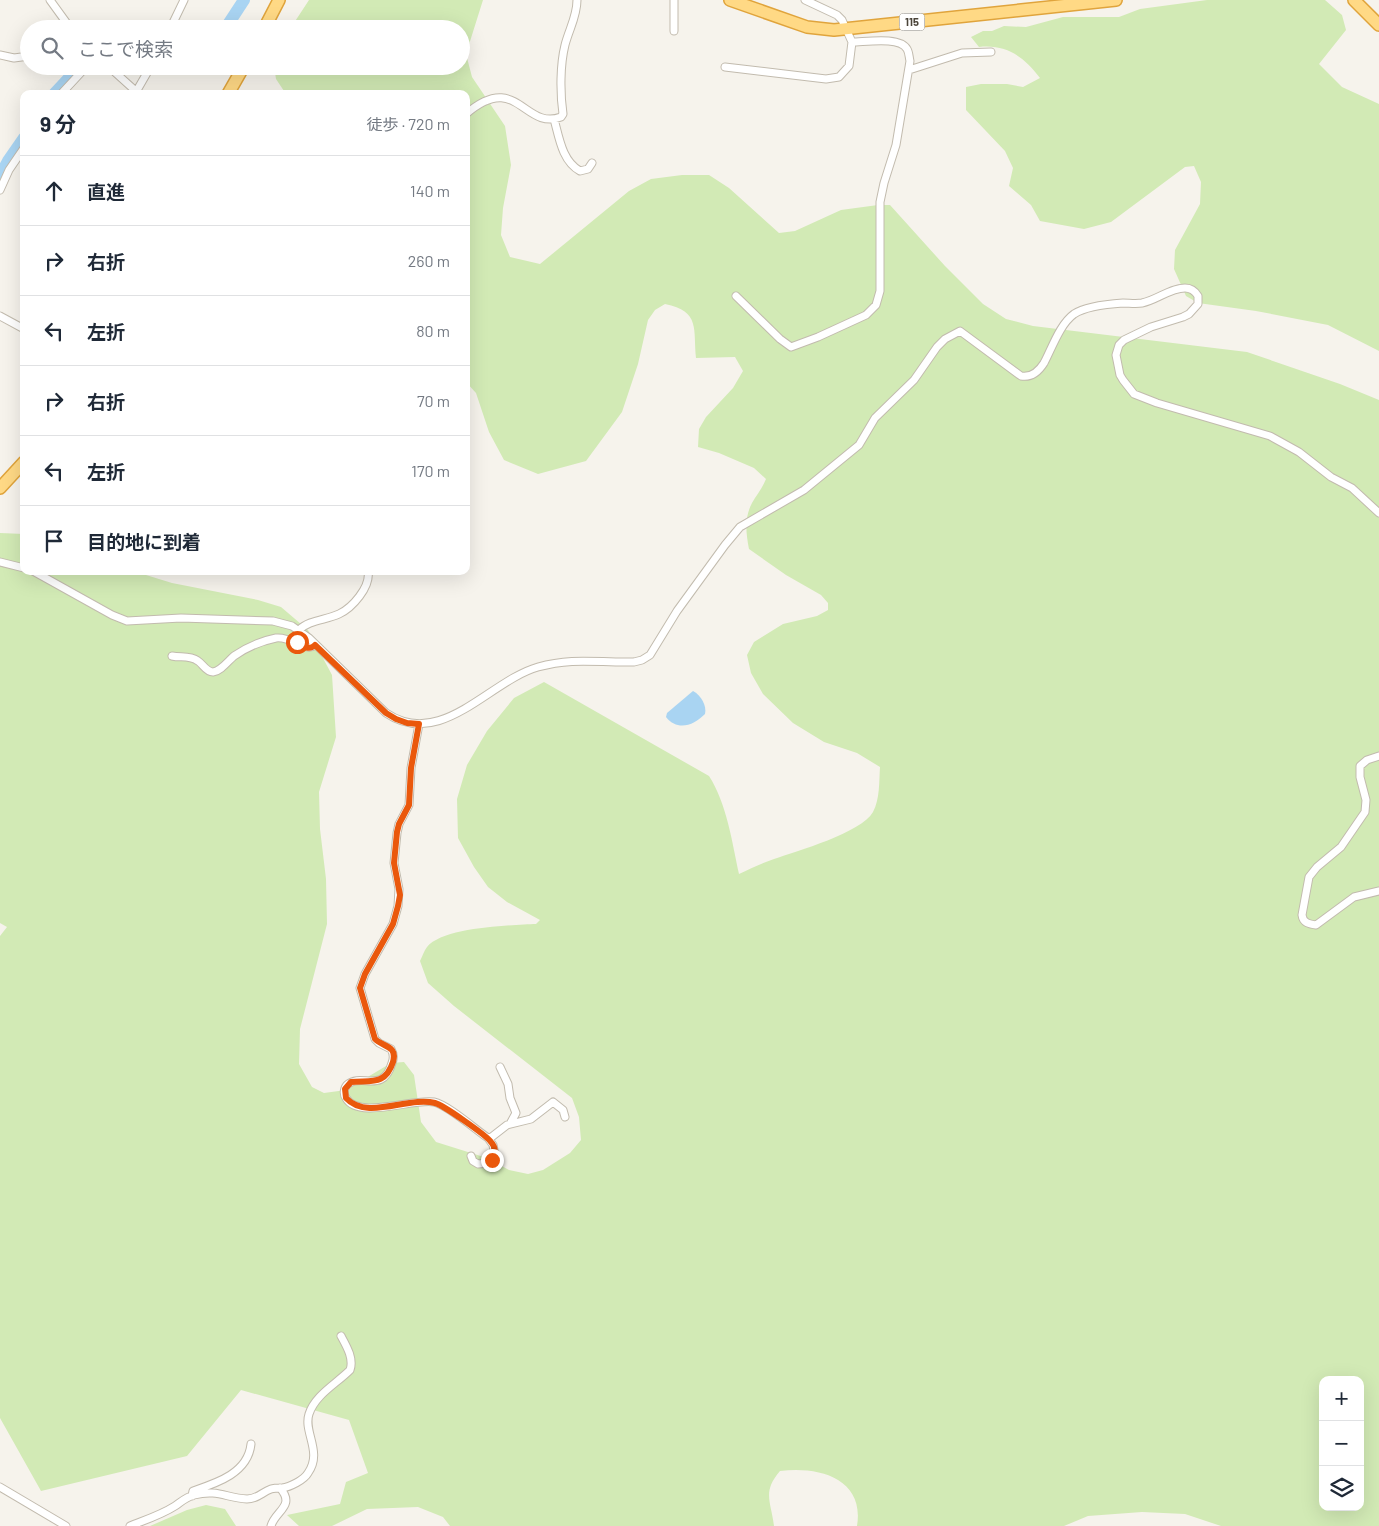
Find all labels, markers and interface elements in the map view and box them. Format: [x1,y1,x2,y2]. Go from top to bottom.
road number: 115 [900,14,924,31]
search box [20,20,470,75]
icon: search [38,34,66,62]
text: ここで検索 [78,37,173,60]
text: 9 分 [40,111,76,136]
text: 徒歩 · 720 m [367,114,450,133]
icon: ahead [40,177,68,205]
text: 直進 [87,180,125,203]
text: 140 m [410,181,450,200]
icon: right [40,247,68,275]
text: 右折 [87,250,125,273]
text: 260 m [408,251,450,270]
icon: left [40,317,68,345]
text: 左折 [87,320,125,343]
text: 80 m [416,321,450,340]
icon: right [40,387,68,415]
text: 右折 [87,390,125,413]
text: 70 m [417,391,450,410]
icon: left [40,457,68,485]
text: 左折 [87,460,125,483]
text: 170 m [411,461,450,480]
icon: arrive [40,527,68,555]
text: 目的地に到着 [87,530,201,553]
route start [286,631,309,654]
route end [481,1149,504,1172]
map controls [1319,1376,1364,1511]
button: + [1319,1376,1364,1421]
button: − [1319,1421,1364,1466]
button: layers [1319,1466,1364,1511]

